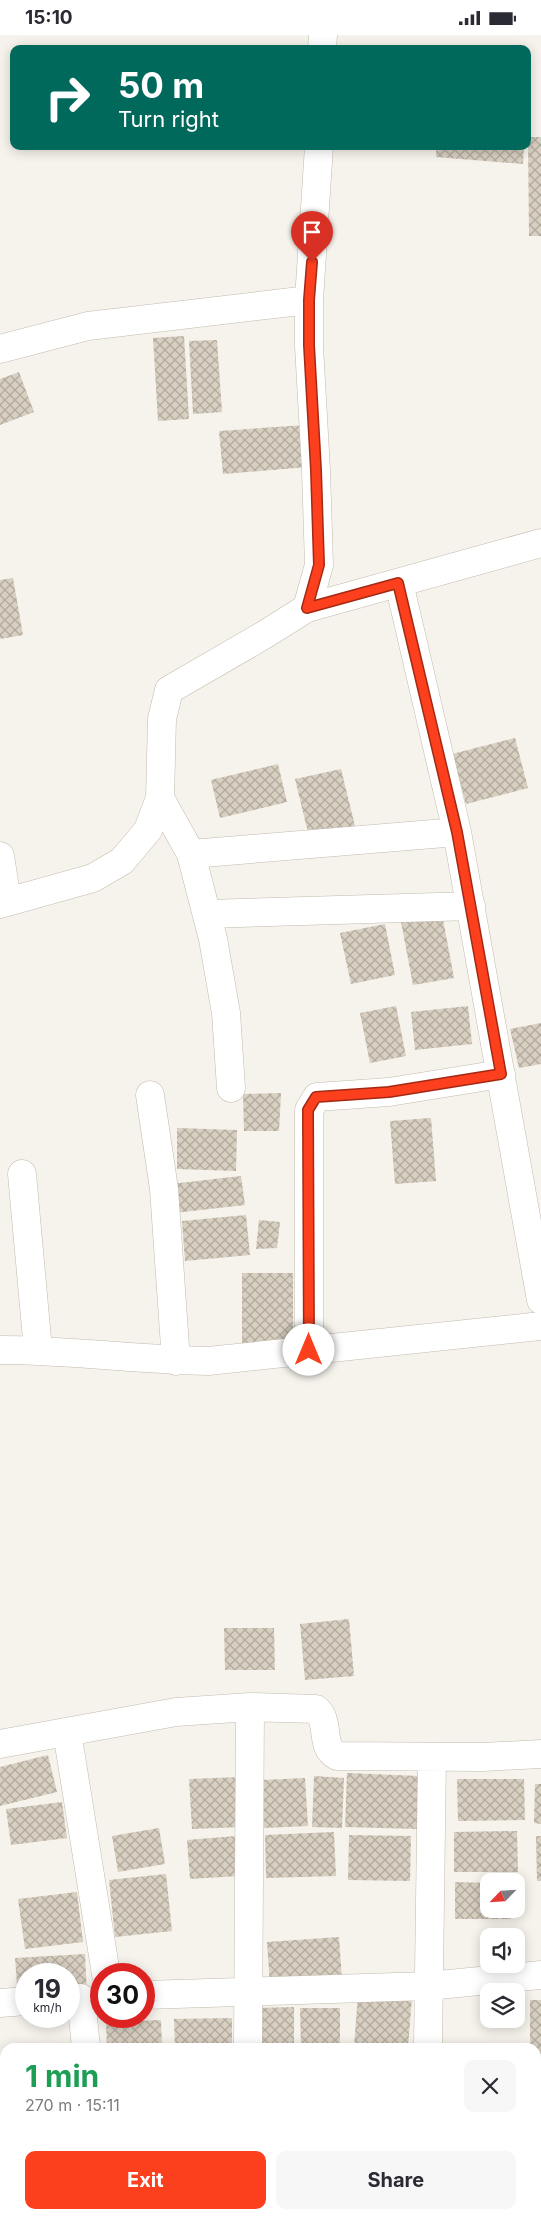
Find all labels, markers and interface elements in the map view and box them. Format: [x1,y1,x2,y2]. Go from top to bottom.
text: 15:10 [25,6,73,29]
text: 50 m [118,64,204,106]
icon: right [35,65,100,130]
text: Turn right [118,106,219,132]
pin [291,211,333,262]
icon: arrive [298,218,326,246]
position arrow [282,1323,334,1375]
north arrow [480,1873,525,1917]
map controls [480,1873,525,2028]
button: sound [480,1928,525,1973]
speed limit sign: 30 [90,1963,155,2028]
text: 19 [34,1974,61,2004]
button: layers [480,1983,525,2028]
text: km/h [33,2000,62,2015]
text: 1 min [25,2058,99,2094]
button: close [464,2060,516,2112]
text: 270 m · 15:11 [25,2095,120,2115]
button: Exit [25,2151,266,2209]
button: Share [276,2151,516,2209]

